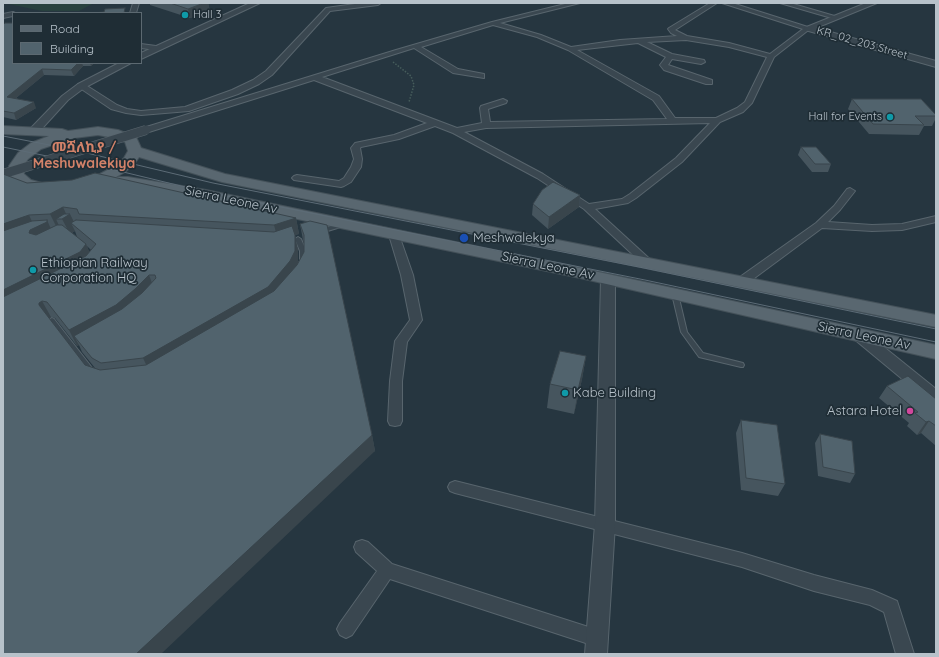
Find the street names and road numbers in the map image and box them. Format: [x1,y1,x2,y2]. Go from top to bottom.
street label: KR_02_203 Street [815,24,909,62]
street label: Sierra Leone Av [183,183,279,217]
street label: Sierra Leone Av [500,249,596,283]
street label: Sierra Leone Av [816,319,912,353]

